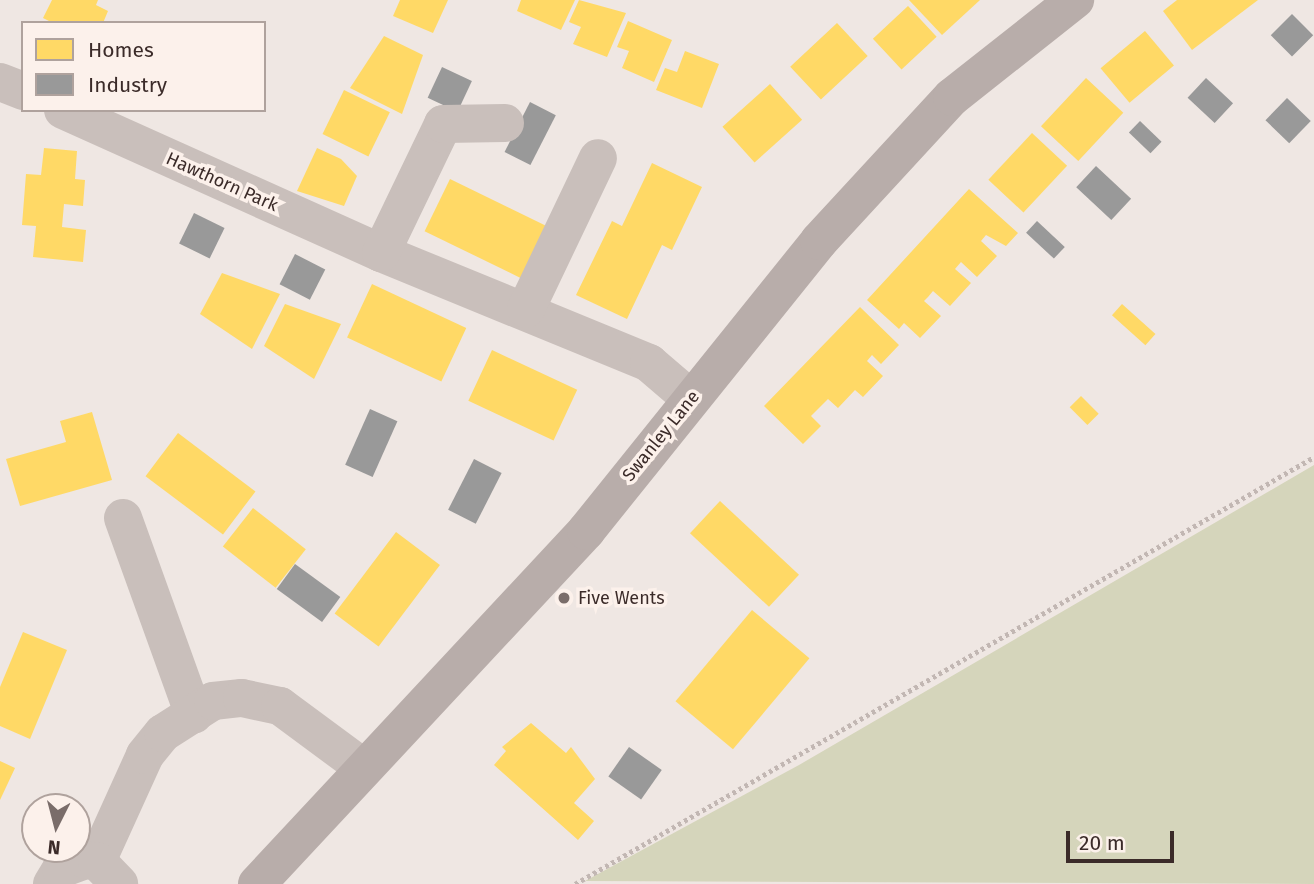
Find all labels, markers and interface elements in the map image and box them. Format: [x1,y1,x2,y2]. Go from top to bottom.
legend [21,21,266,112]
text: Homes [88,37,154,63]
text: Industry [88,72,167,98]
street label: Hawthorn Park [163,148,281,216]
street label: Swanley Lane [618,386,704,486]
place label: Five Wents [578,587,665,609]
marker: Five Wents [556,590,572,606]
north arrow [21,793,91,863]
scale bar [1069,818,1178,862]
text: 20 m [1079,830,1125,856]
text: N [46,835,61,859]

